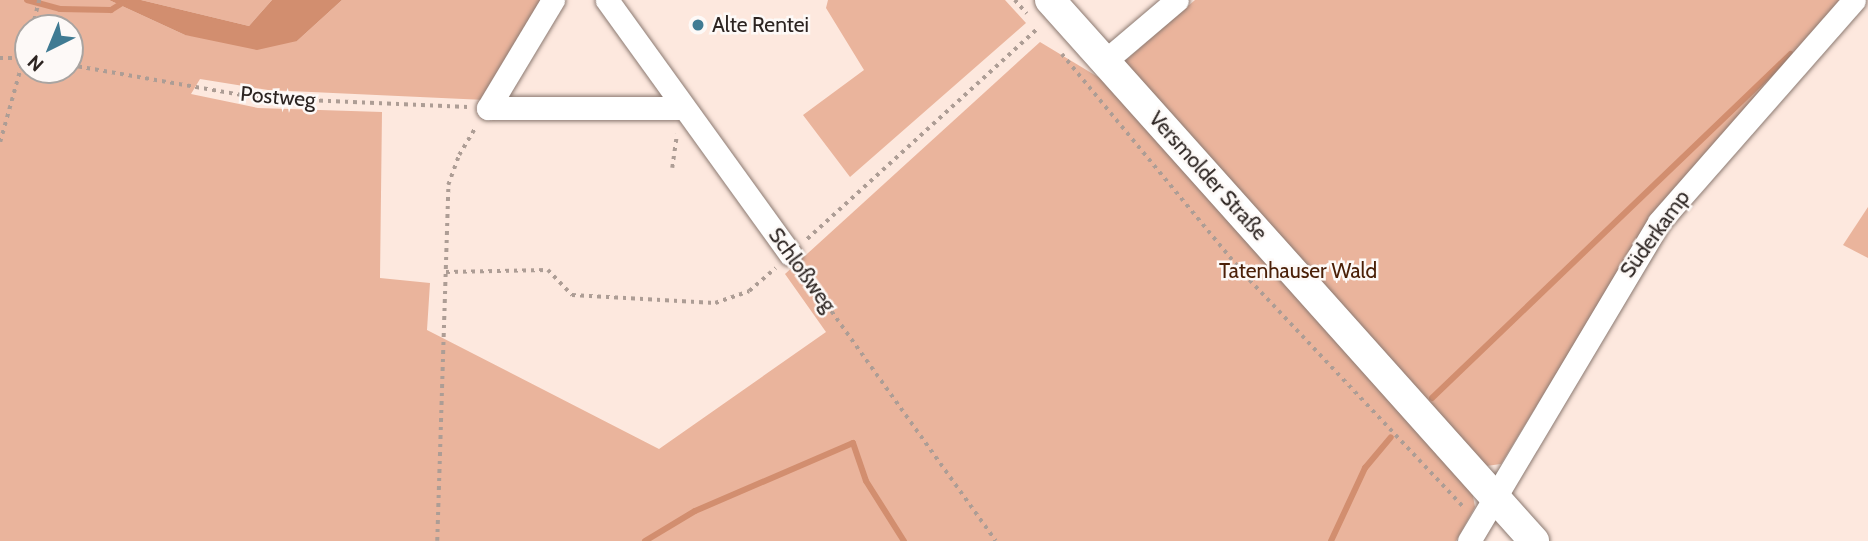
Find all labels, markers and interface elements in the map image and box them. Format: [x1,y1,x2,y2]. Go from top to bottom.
place label: Alte Rentei [712,12,809,38]
north arrow [14,14,84,84]
marker: Alte Rentei [690,17,706,33]
text: N [23,50,48,76]
street label: Postweg [239,81,317,113]
street label: Versmolder Straße [1144,106,1272,246]
street label: Süderkamp [1615,185,1695,283]
street label: Schloßweg [763,223,841,317]
park label: Tatenhauser Wald [1219,258,1377,284]

